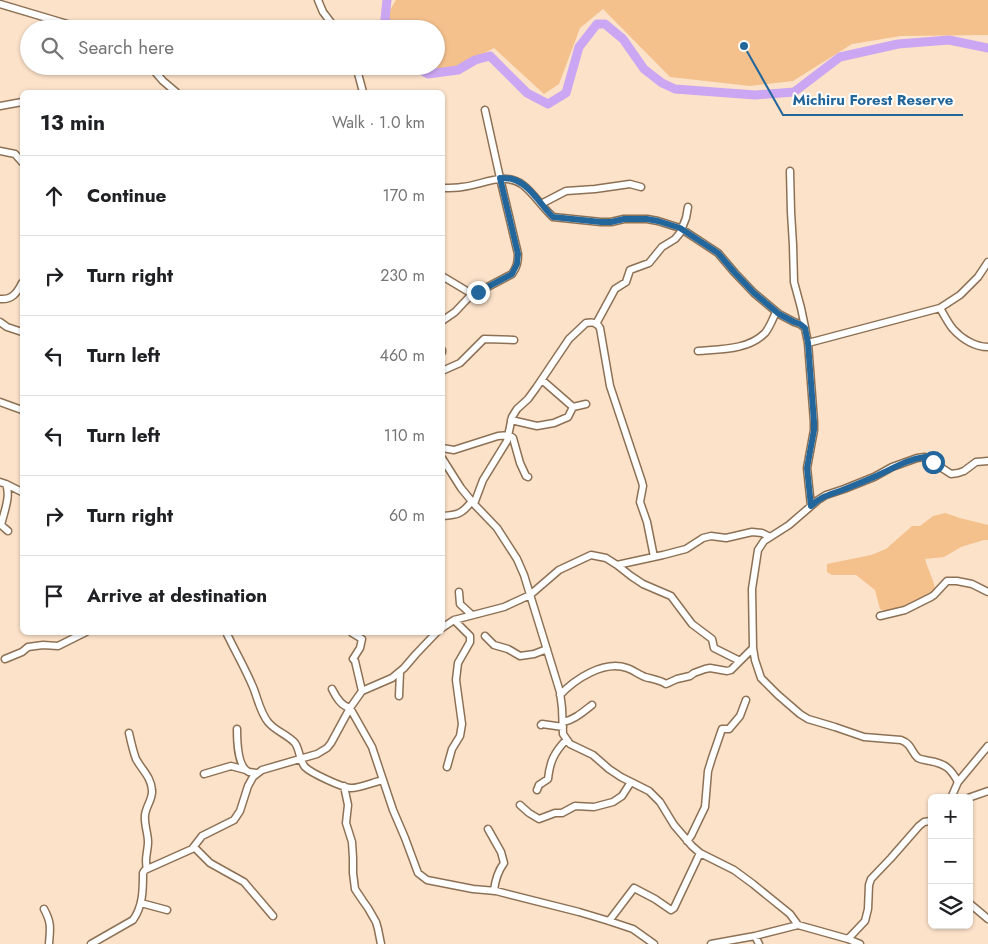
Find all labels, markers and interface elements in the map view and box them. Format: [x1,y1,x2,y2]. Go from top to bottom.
search box [20,20,445,75]
icon: search [38,34,66,62]
text: Search here [78,34,174,61]
callout: Michiru Forest Reserve [783,85,963,115]
text: Michiru Forest Reserve [793,89,954,111]
text: 13 min [40,108,105,138]
text: Walk · 1.0 km [332,111,425,134]
icon: ahead [40,182,68,210]
text: Continue [87,182,166,209]
text: 170 m [383,184,425,207]
icon: right [40,262,68,290]
text: Turn right [87,262,173,289]
text: 230 m [380,264,425,287]
route end [467,281,490,304]
icon: left [40,342,68,370]
text: Turn left [87,342,160,369]
text: 460 m [380,344,425,367]
icon: left [40,422,68,450]
text: Turn left [87,422,160,449]
text: 110 m [384,424,425,447]
route start [922,451,945,474]
icon: right [40,502,68,530]
text: Turn right [87,502,173,529]
text: 60 m [389,504,425,527]
icon: arrive [40,582,68,610]
text: Arrive at destination [87,582,267,609]
map controls [928,794,973,929]
button: + [928,794,973,839]
button: − [928,839,973,884]
button: layers [928,884,973,929]

